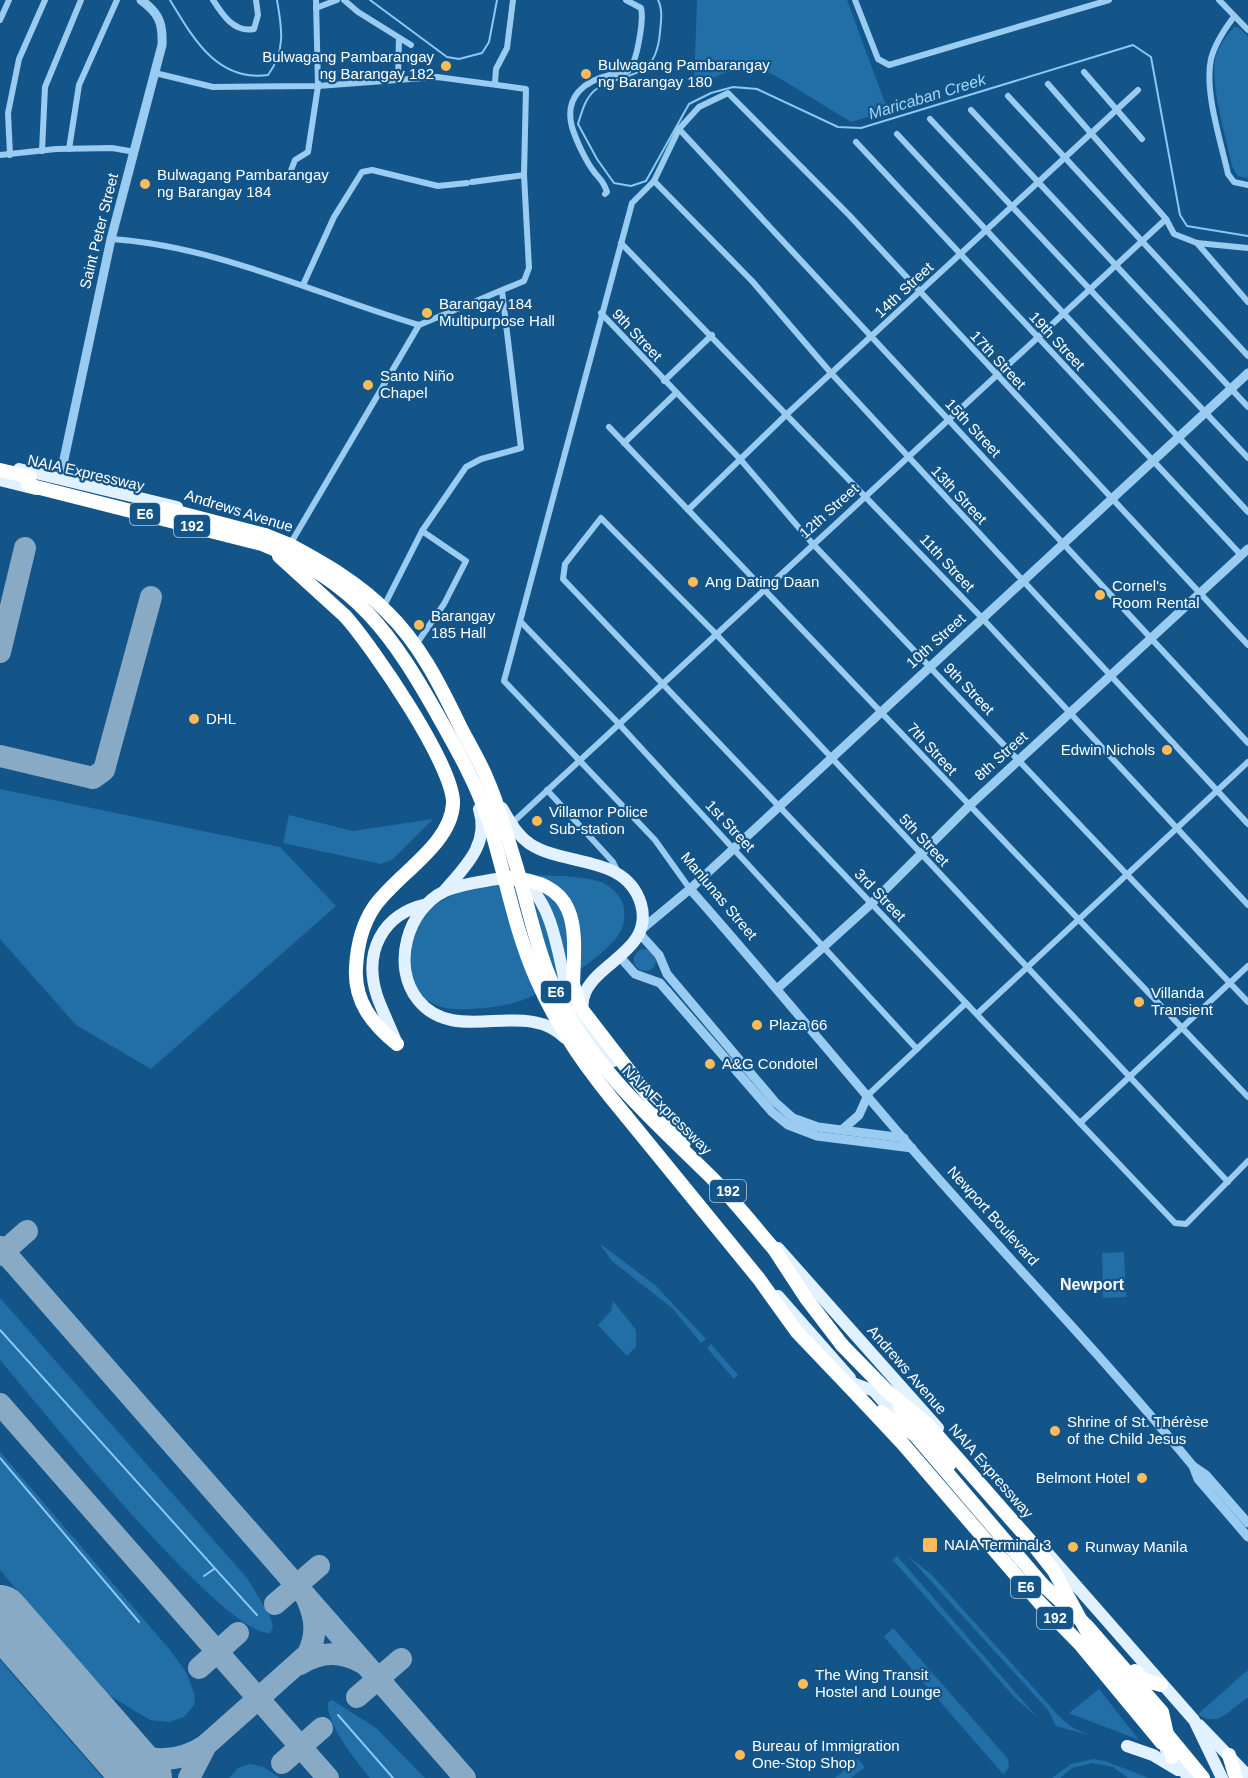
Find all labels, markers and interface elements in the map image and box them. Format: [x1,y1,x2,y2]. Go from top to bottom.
place label: Bulwagang Pambarangay ng Barangay 182 [262,48,434,82]
place label: Bulwagang Pambarangay ng Barangay 180 [598,56,770,90]
marker: Bulwagang Pambarangay ng Barangay 182 [439,59,453,73]
marker: Bulwagang Pambarangay ng Barangay 180 [579,67,593,81]
water label: Maricaban Creek [866,70,989,122]
place label: Bulwagang Pambarangay ng Barangay 184 [157,166,329,200]
street label: Saint Peter Street [76,171,121,290]
marker: Bulwagang Pambarangay ng Barangay 184 [138,177,152,191]
street label: 14th Street [871,258,937,321]
place label: Barangay 184 Multipurpose Hall [439,295,555,329]
street label: 9th Street [609,305,666,365]
marker: Barangay 184 Multipurpose Hall [420,306,434,320]
street label: 19th Street [1026,308,1089,374]
street label: 17th Street [967,327,1030,393]
place label: Santo Niño Chapel [380,367,454,401]
marker: Santo Niño Chapel [361,378,375,392]
street label: 15th Street [942,395,1005,461]
street label: NAIA Expressway [26,451,147,494]
street label: 13th Street [928,462,991,528]
street label: 12th Street [796,479,862,541]
street label: Andrews Avenue [183,486,295,535]
road number: E6 [130,503,160,525]
road number: 192 [174,515,210,537]
street label: 11th Street [917,530,979,595]
place label: Ang Dating Daan [705,573,819,590]
marker: Ang Dating Daan [686,575,700,589]
place label: Cornel's Room Rental [1112,577,1200,611]
marker: Cornel's Room Rental [1093,588,1107,602]
place label: Barangay 185 Hall [431,607,496,641]
street label: 10th Street [903,609,969,671]
marker: Barangay 185 Hall [412,618,426,632]
street label: 9th Street [941,659,999,719]
place label: DHL [206,710,236,727]
marker: DHL [187,712,201,726]
street label: 7th Street [904,719,961,779]
street label: 8th Street [971,727,1031,784]
place label: Edwin Nichols [1061,741,1155,758]
marker: Edwin Nichols [1160,743,1174,757]
street label: 1st Street [702,796,759,856]
place label: Villamor Police Sub-station [549,803,648,837]
street label: 5th Street [896,810,953,870]
marker: Villamor Police Sub-station [530,814,544,828]
street label: Manlunas Street [678,848,762,944]
street label: 3rd Street [851,865,910,925]
road number: E6 [541,981,571,1003]
place label: Villanda Transient [1151,984,1214,1018]
marker: Villanda Transient [1132,995,1146,1009]
place label: Plaza 66 [769,1016,827,1033]
marker: Plaza 66 [750,1018,764,1032]
place label: A&G Condotel [722,1055,818,1072]
marker: A&G Condotel [703,1057,717,1071]
street label: NAIA Expressway [619,1061,716,1158]
street label: Newport Boulevard [944,1163,1042,1269]
road number: 192 [710,1180,746,1202]
district label: Newport [1060,1276,1125,1293]
street label: Andrews Avenue [864,1322,951,1418]
place label: Shrine of St. Thérèse of the Child Jesus [1067,1413,1208,1447]
street label: NAIA Expressway [946,1420,1037,1522]
marker: Shrine of St. Thérèse of the Child Jesus [1048,1424,1062,1438]
place label: Belmont Hotel [1036,1469,1130,1486]
marker: Belmont Hotel [1135,1471,1149,1485]
marker: NAIA Terminal 3 [921,1536,939,1554]
place label: NAIA Terminal 3 [944,1536,1051,1553]
place label: Runway Manila [1085,1538,1188,1555]
marker: Runway Manila [1066,1540,1080,1554]
road number: E6 [1011,1576,1041,1598]
road number: 192 [1037,1607,1073,1629]
place label: The Wing Transit Hostel and Lounge [815,1666,941,1700]
marker: The Wing Transit Hostel and Lounge [796,1677,810,1691]
place label: Bureau of Immigration One-Stop Shop [752,1737,900,1771]
marker: Bureau of Immigration One-Stop Shop [733,1748,747,1762]

